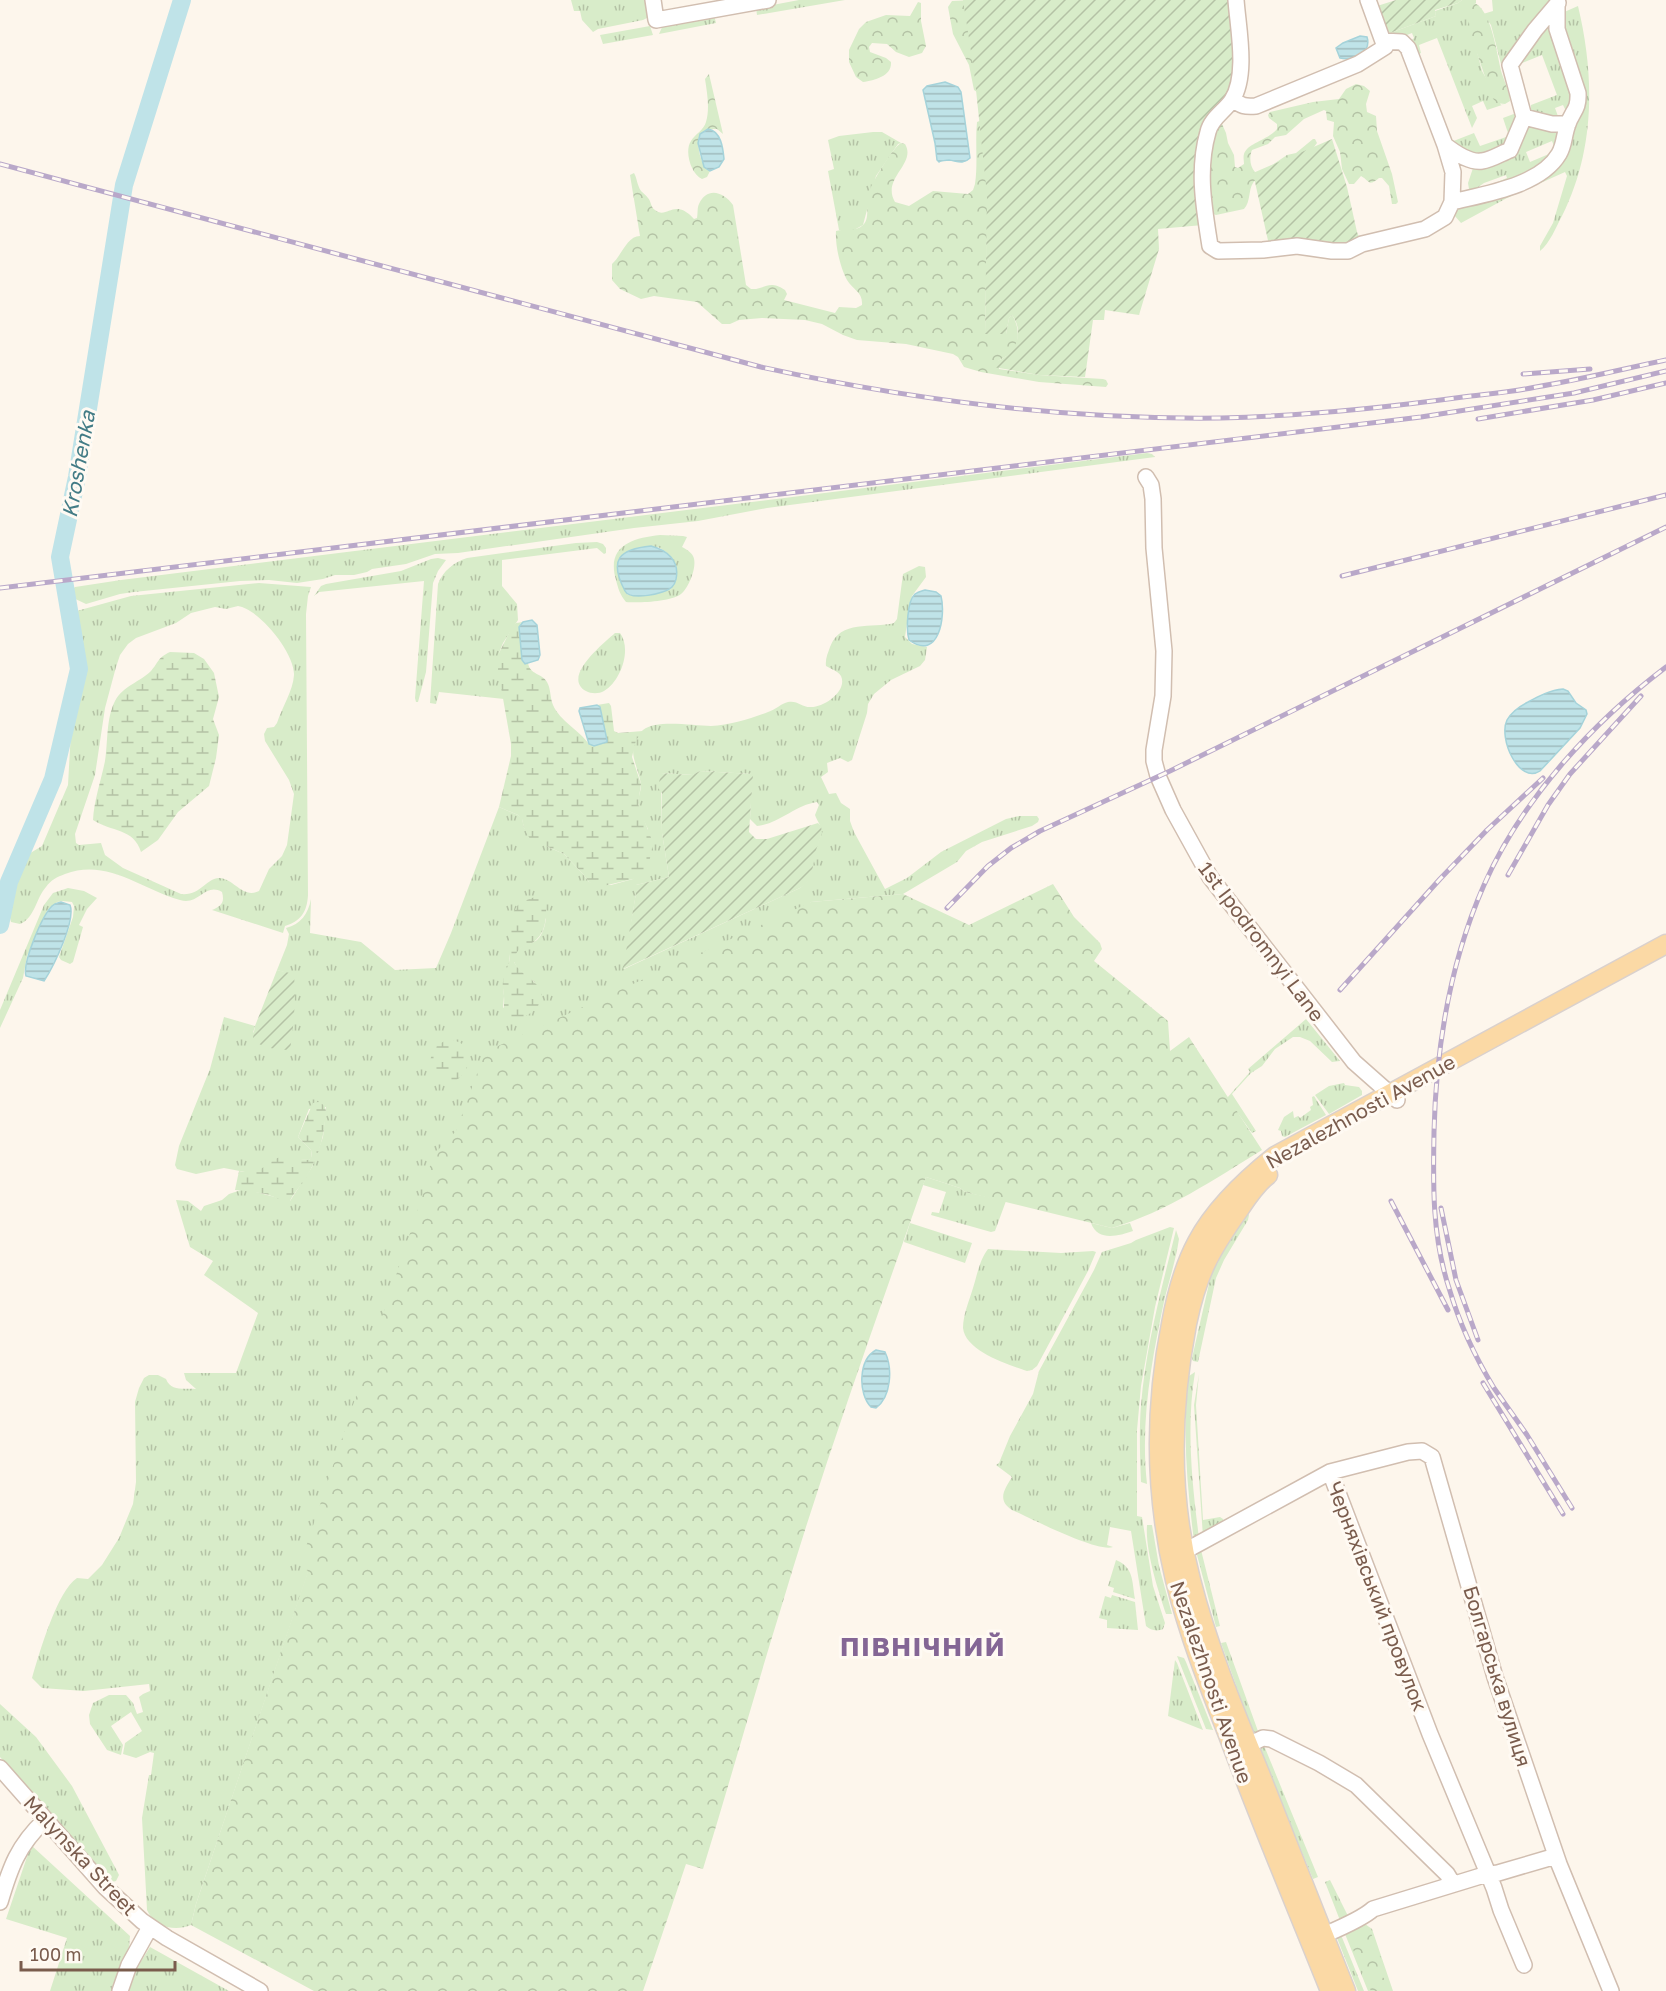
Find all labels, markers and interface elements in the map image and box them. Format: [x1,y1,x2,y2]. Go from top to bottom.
water label: Kroshenka [56,408,100,519]
street label: 1st Ipodromnyi Lane [1194,856,1330,1026]
street label: Nezalezhnosti Avenue [1261,1049,1459,1173]
street label: Черняхівський провулок [1323,1478,1433,1714]
street label: Nezalezhnosti Avenue [1166,1578,1258,1786]
street label: Болгарська вулиця [1459,1583,1537,1769]
district label: ПІВНІЧНИЙ [840,1631,1006,1662]
street label: Malynska Street [19,1790,143,1920]
scale bar [21,1934,176,1972]
text: 100 m [30,1943,81,1965]

